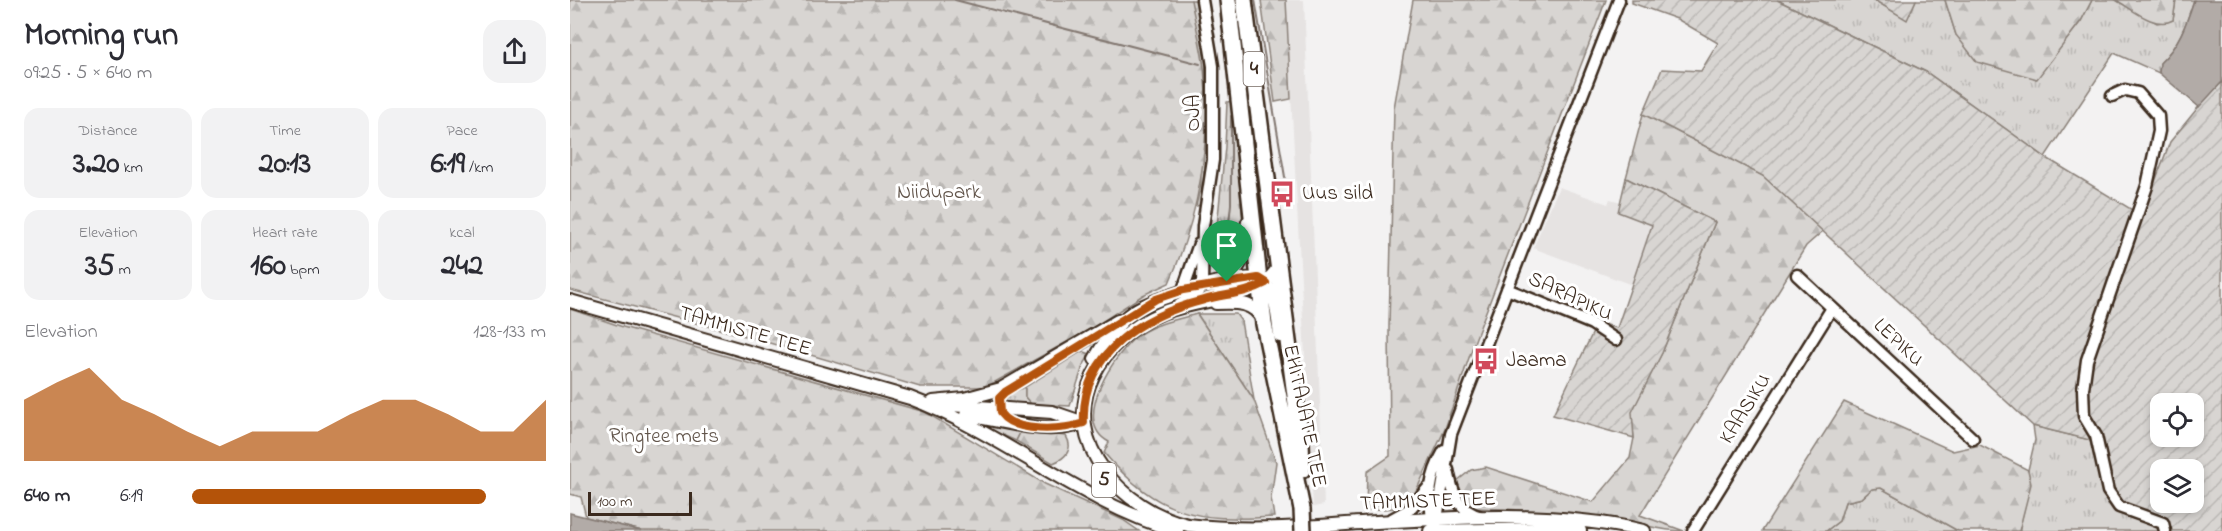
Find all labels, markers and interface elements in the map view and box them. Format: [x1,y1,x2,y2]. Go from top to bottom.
text: Morning run [24,12,178,60]
button: share [483,20,546,83]
road number: 4 [1244,52,1264,86]
text: 09:25 · 5 × 640 m [24,59,152,88]
street label: OJA [1179,95,1209,131]
text: Distance [79,119,137,143]
text: Time [269,119,301,143]
text: Pace [446,119,478,143]
text: 3.20 [73,143,119,187]
text: 20:13 [259,143,311,187]
text: 6:19 [431,143,465,187]
text: km [119,156,143,180]
text: /km [465,156,493,180]
park label: Niidupark [897,178,982,208]
bus stop icon: Uus sild [1267,179,1297,209]
place label: Uus sild [1302,179,1373,209]
pin [1201,220,1252,282]
text: Elevation [79,221,137,245]
text: Heart rate [252,221,318,245]
text: kcal [449,221,475,245]
icon: arrive [1210,229,1243,262]
text: 35 [85,245,115,289]
text: 160 [250,245,286,289]
text: 242 [441,245,483,289]
text: m [115,258,131,282]
text: bpm [286,258,320,282]
street label: SARAPIKU [1523,264,1617,330]
street label: TAMMISTE TEE [675,299,815,365]
street label: LEPIKU [1866,312,1930,374]
text: Elevation [24,318,98,347]
text: 128–133 m [473,318,546,347]
street label: EHITAJATE TEE [1274,342,1334,490]
bus stop icon: Jaama [1471,346,1501,376]
place label: Jaama [1506,346,1567,376]
street label: KAASIKU [1713,368,1779,450]
map controls [2150,393,2204,513]
button: locate [2150,393,2204,447]
park label: Ringtee mets [609,422,719,454]
button: layers [2150,459,2204,513]
road number: 5 [1092,463,1116,497]
text: 640 m [24,482,70,511]
text: 6:19 [120,482,143,511]
street label: TAMMISTE TEE [1359,485,1497,519]
scale bar [588,489,692,516]
text: 100 m [597,490,632,514]

